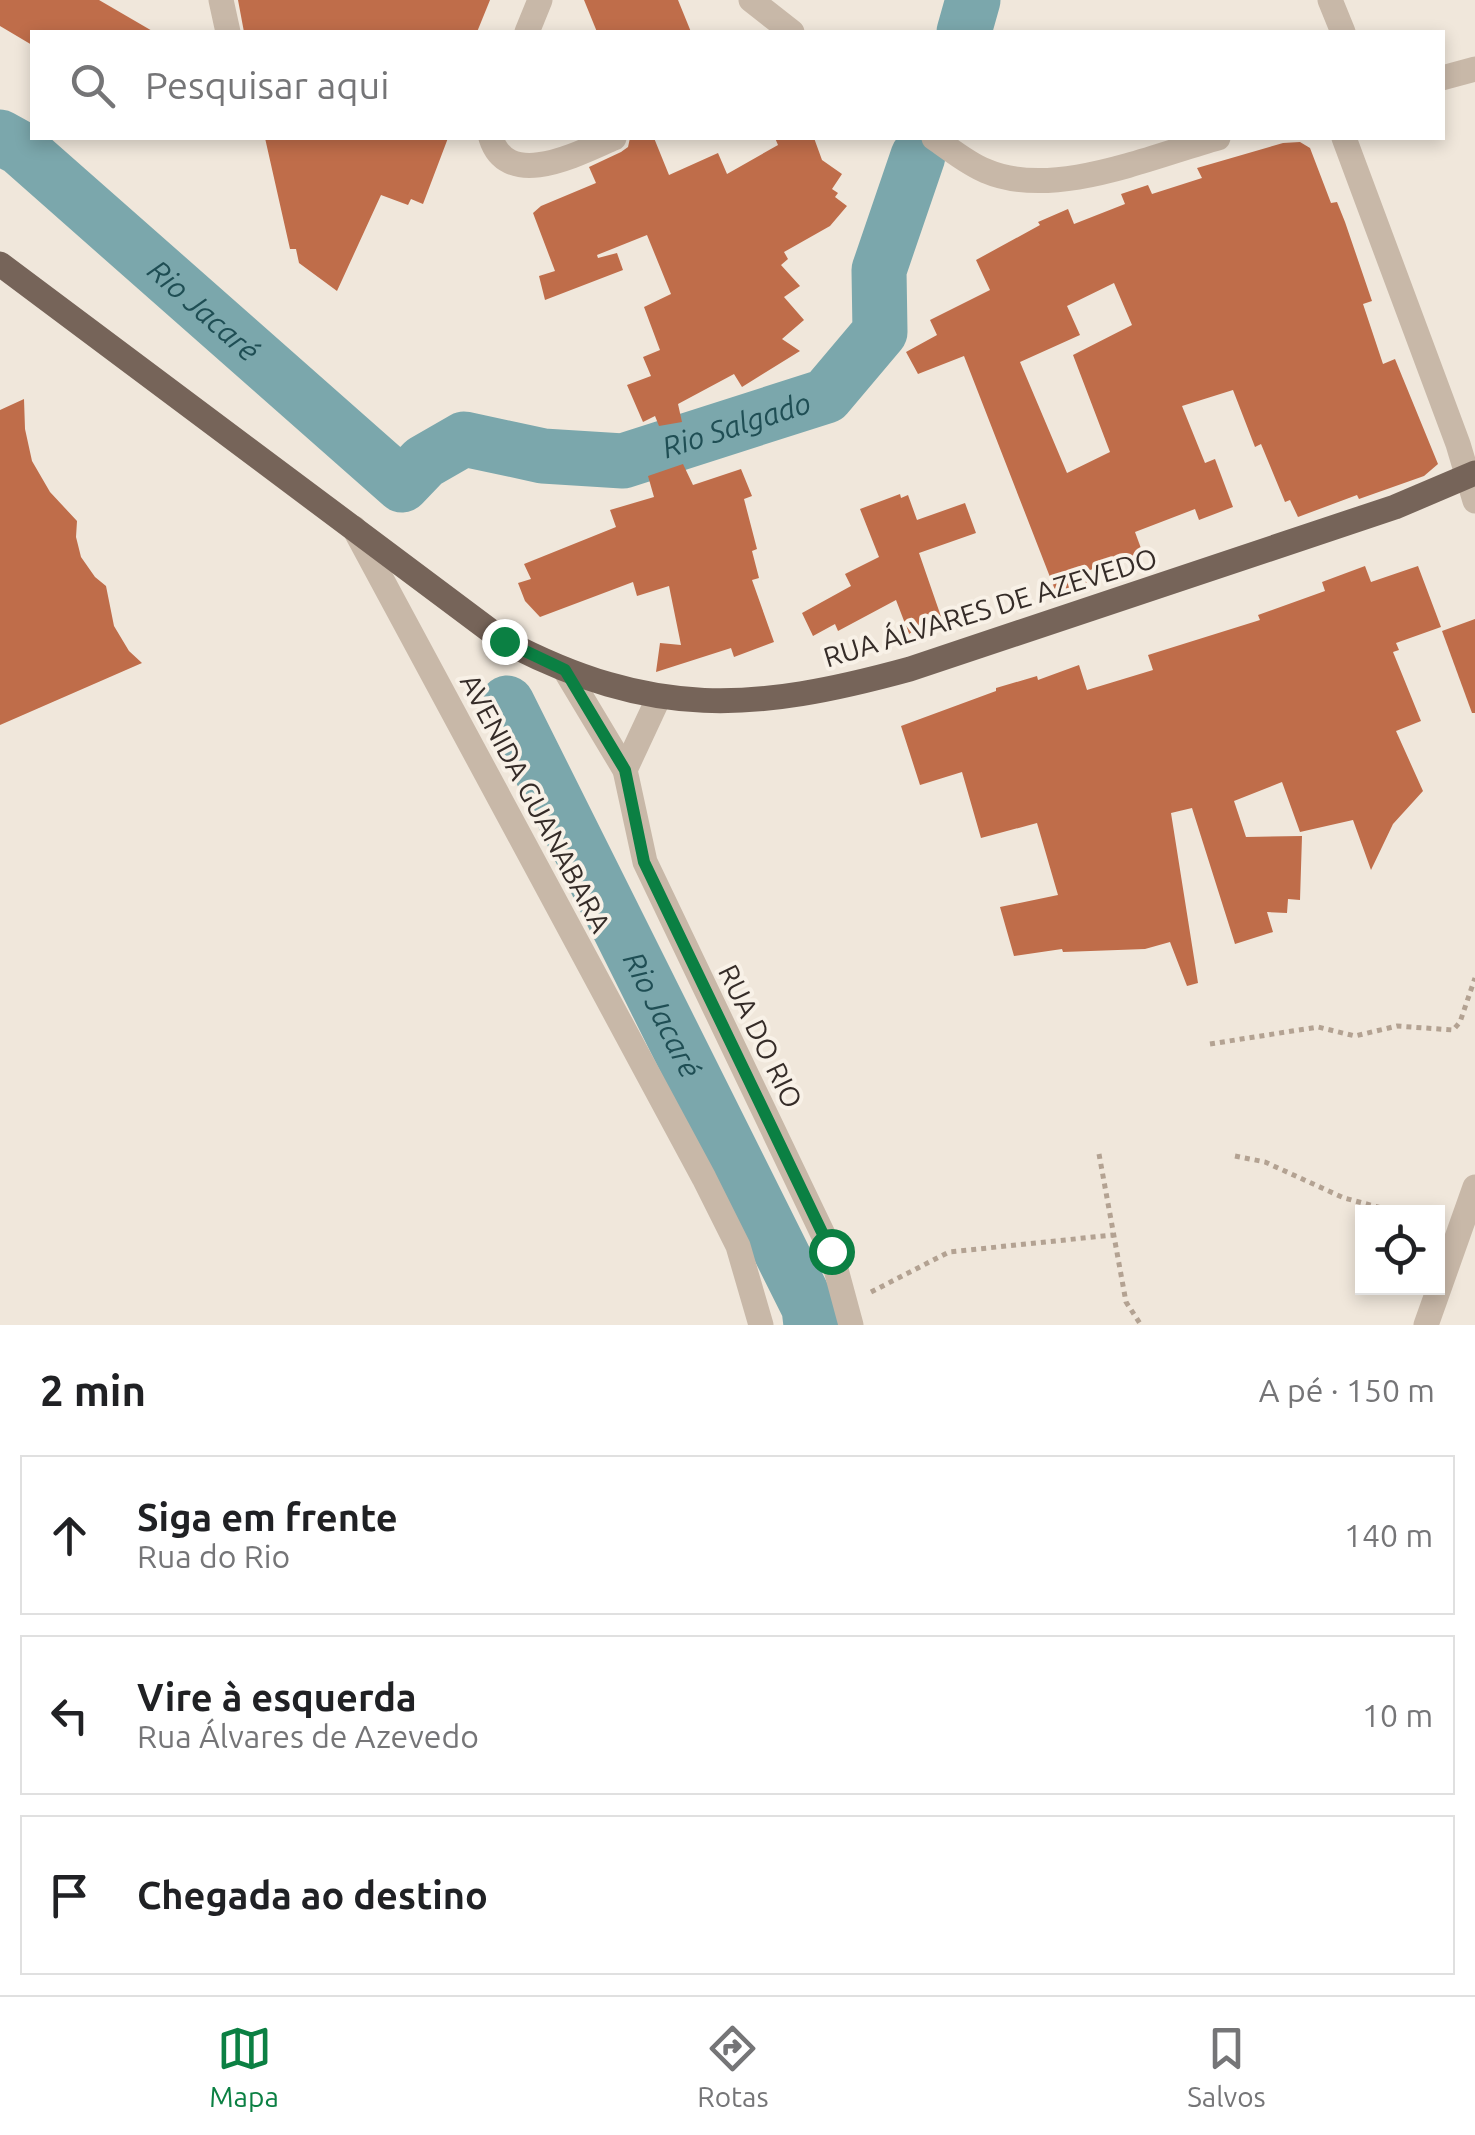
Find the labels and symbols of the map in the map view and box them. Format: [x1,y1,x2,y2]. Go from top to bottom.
water label: Rio Jacaré [142,253,266,368]
water label: Rio Salgado [658,385,815,464]
street label: RUA ÁLVARES DE AZEVEDO [819,540,1160,673]
route end [482,619,528,665]
street label: AVENIDA GUANABARA [455,669,617,937]
water label: Rio Jacaré [617,946,708,1083]
street label: RUA DO RIO [713,959,809,1113]
route start [809,1229,855,1275]

